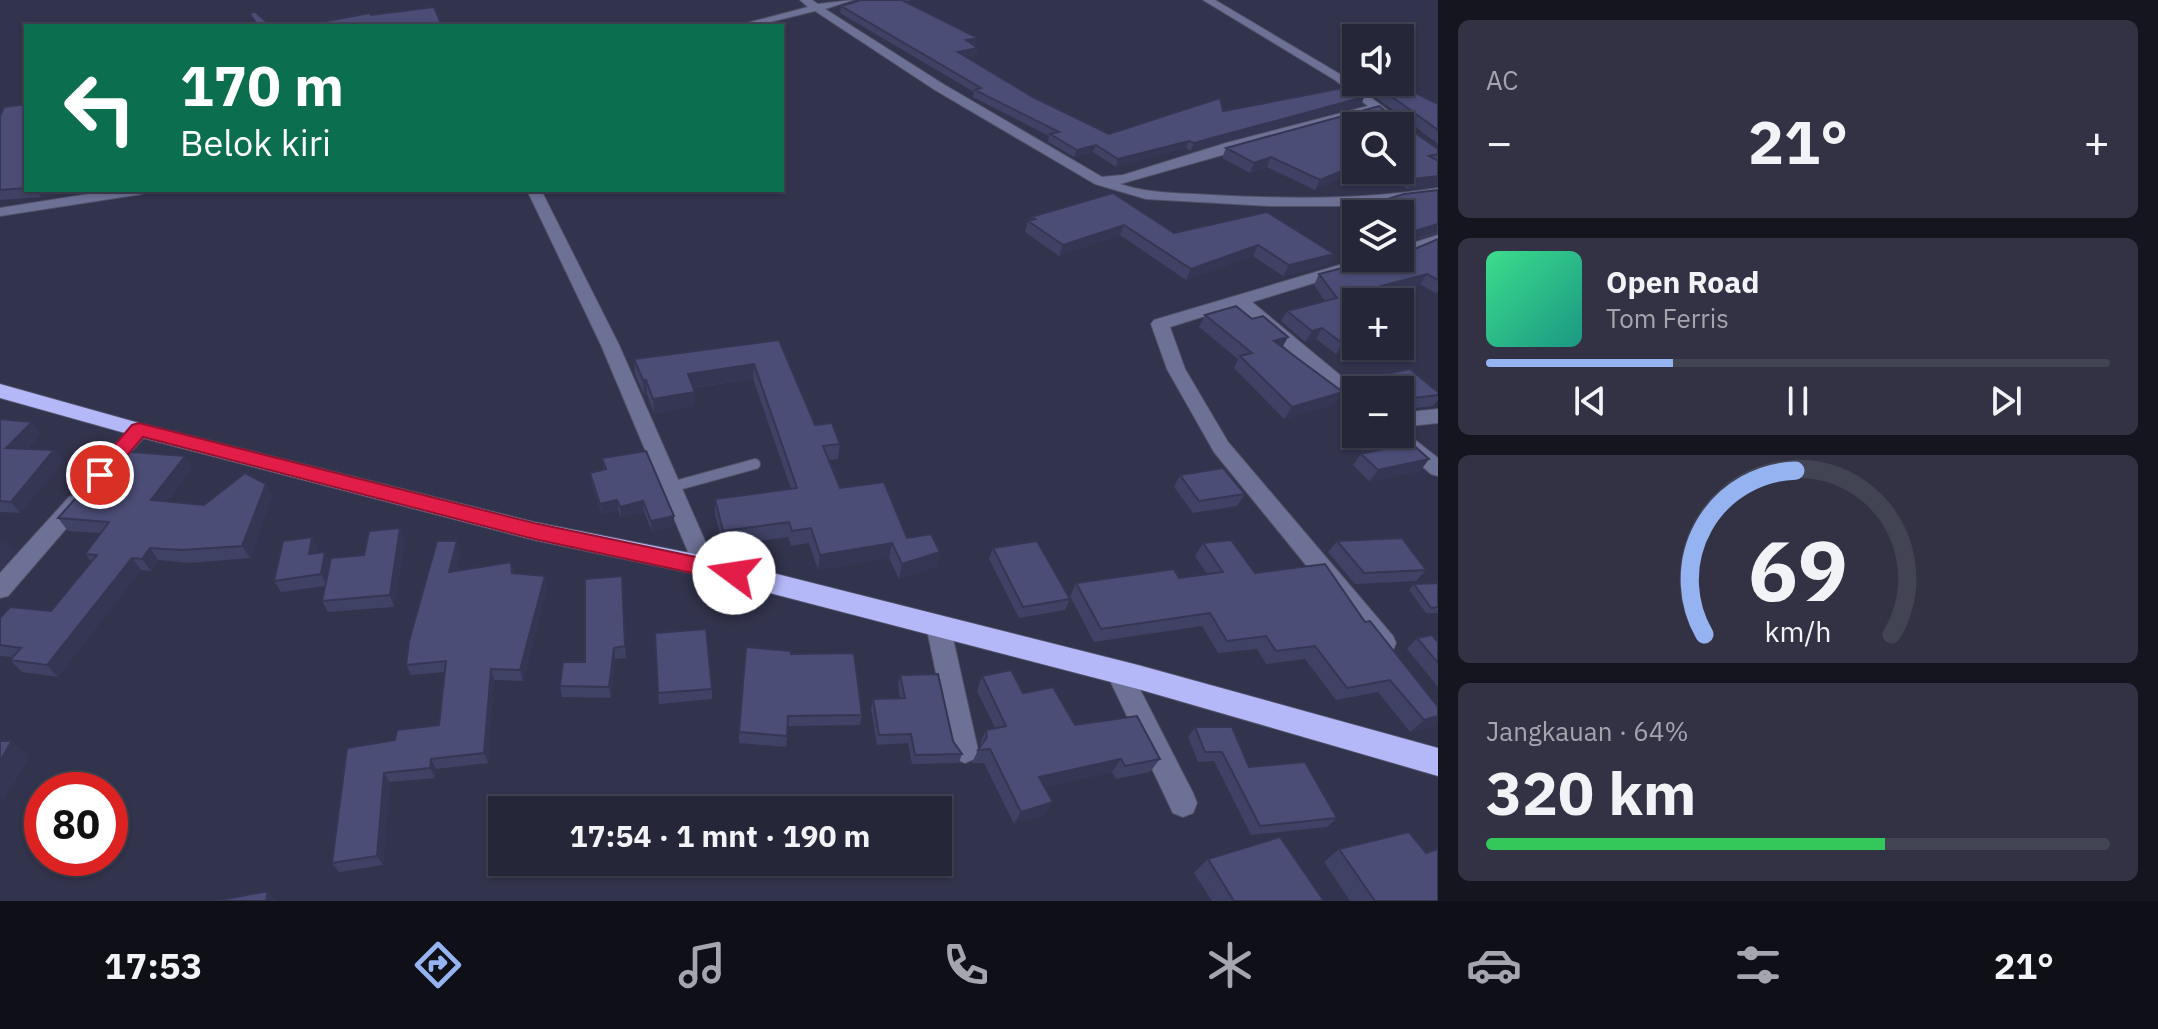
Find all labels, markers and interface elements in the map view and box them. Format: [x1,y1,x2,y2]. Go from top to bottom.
map controls [1342,24,1414,448]
button: sound [1342,24,1414,96]
text: 170 m [180,49,344,121]
icon: left [48,56,152,160]
text: AC [1486,63,1518,97]
text: 21° [1748,102,1848,181]
button: search [1342,112,1414,184]
text: − [1486,113,1512,170]
text: + [2084,113,2110,170]
text: Belok kiri [180,119,331,166]
button: layers [1342,200,1414,272]
text: Open Road [1606,262,1759,301]
button: + [1342,288,1414,360]
text: Tom Ferris [1606,301,1729,335]
button: − [1342,376,1414,448]
icon: previous [1568,379,1612,423]
icon: pause [1776,379,1820,423]
icon: next [1984,379,2028,423]
pin [66,441,134,509]
icon: arrive [78,453,122,497]
text: 69 [1748,516,1848,624]
position arrow [692,531,776,615]
text: km/h [1764,614,1832,651]
text: Jangkauan · 64% [1486,714,1689,748]
text: 320 km [1486,753,1696,832]
speed limit sign: 80 [24,772,128,876]
text: 17:54 · 1 mnt · 190 m [570,816,870,855]
icon: directions [410,937,466,993]
icon: music [674,937,730,993]
icon: phone [938,937,994,993]
icon: climate [1202,937,1258,993]
icon: car [1466,937,1522,993]
icon: filters [1730,937,1786,993]
text: 17:53 [104,942,202,989]
text: 21° [1994,942,2054,989]

